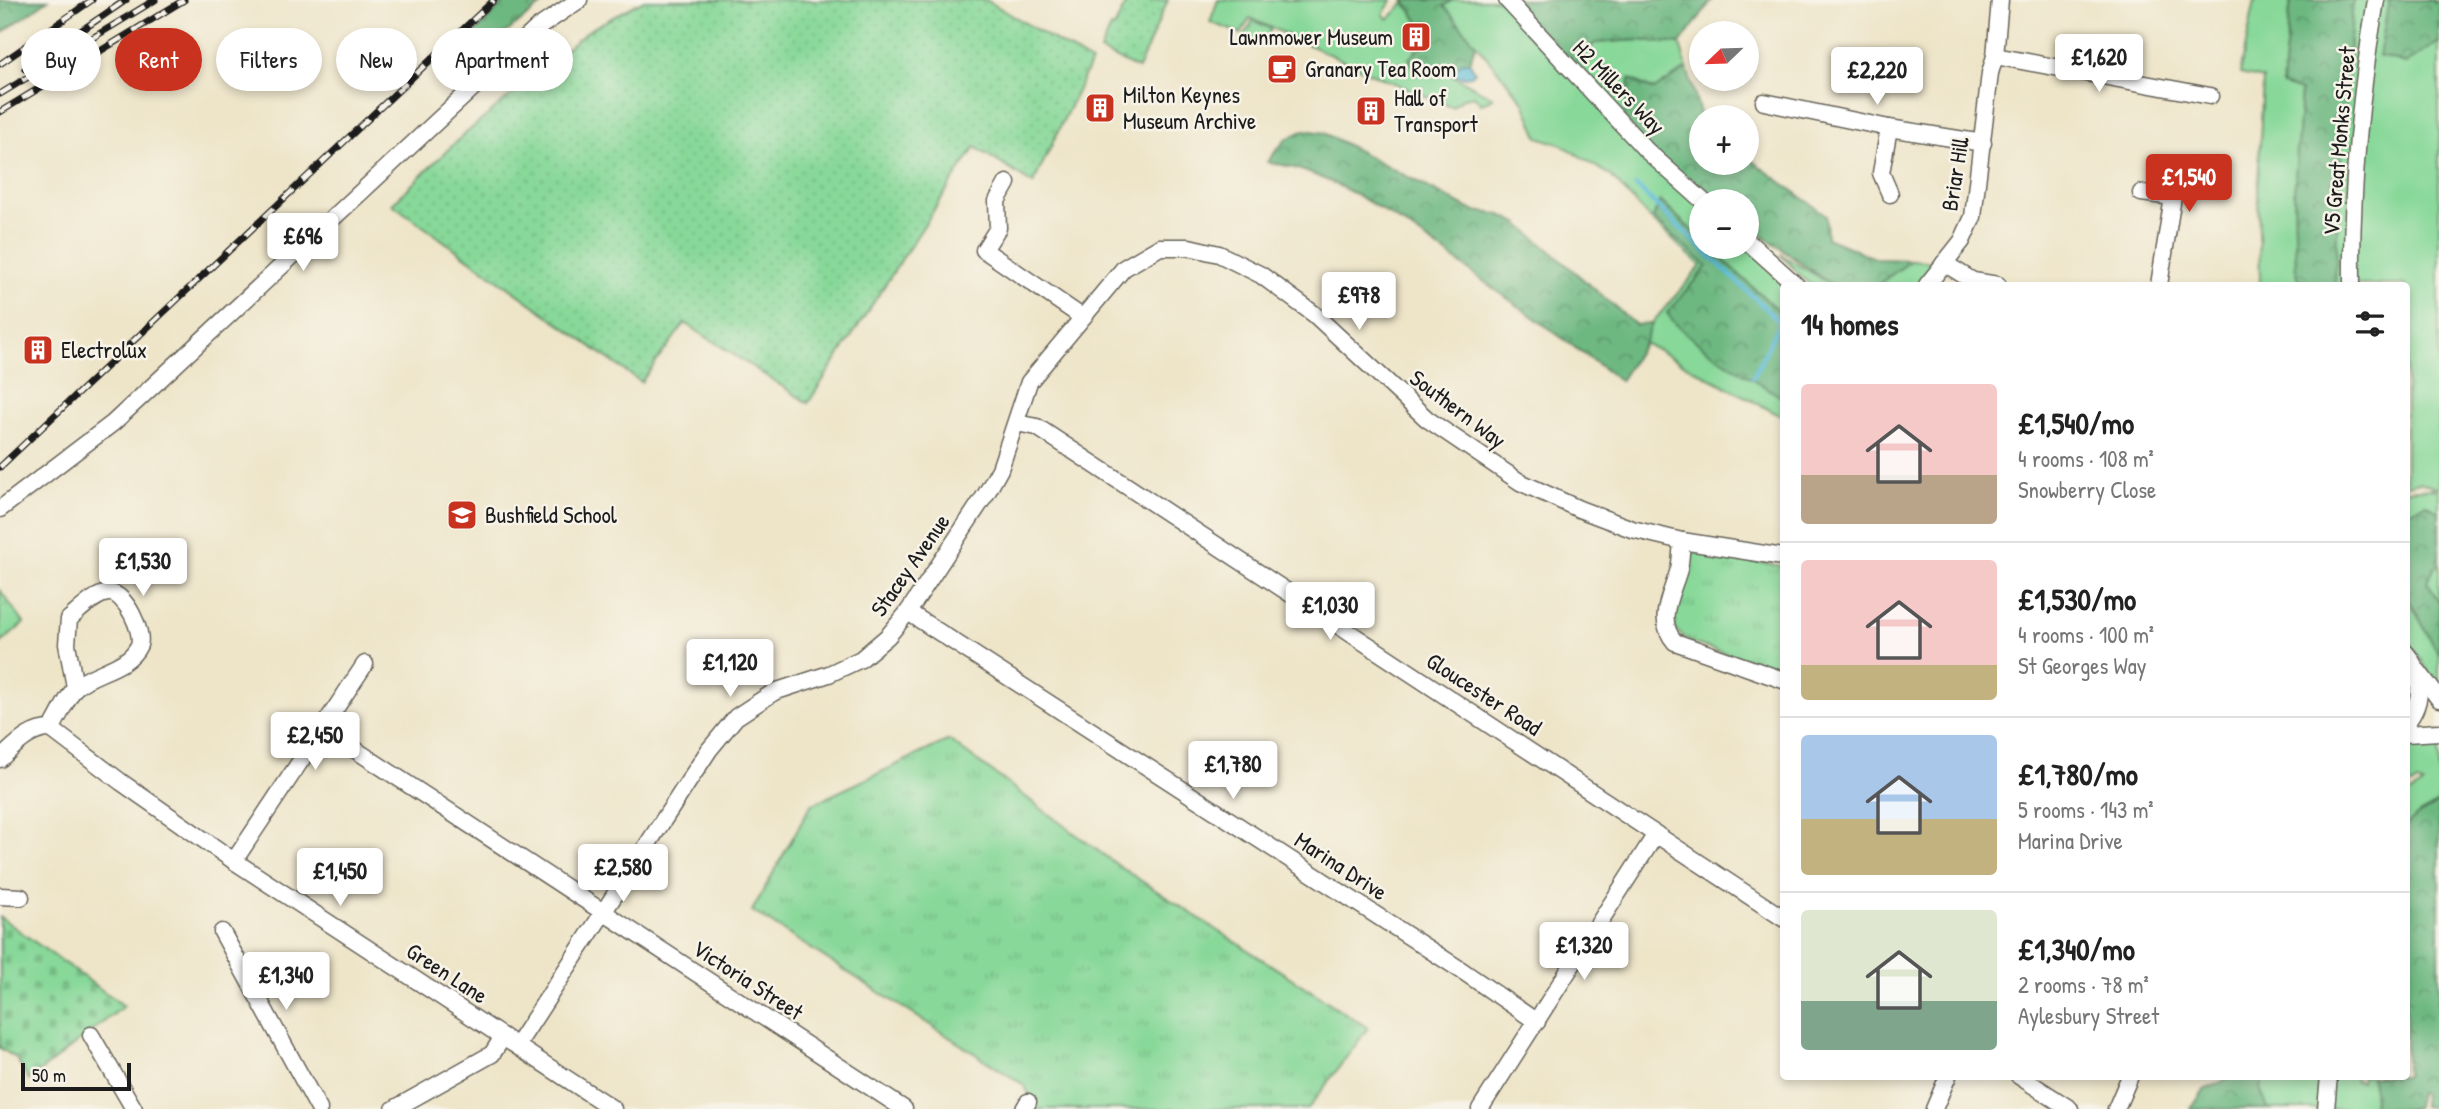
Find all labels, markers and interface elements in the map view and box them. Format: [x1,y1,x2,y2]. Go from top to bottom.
building icon: Lawnmower Museum [1399,20,1433,54]
place label: Lawnmower Museum [1230,21,1393,52]
north arrow [1689,21,1759,91]
map controls [1689,21,1759,259]
chip: Buy [21,28,101,91]
chip: Rent [115,28,202,91]
chip: Filters [216,28,322,91]
chip: New [336,28,417,91]
chip: Apartment [431,28,573,91]
street label: H2 Millers Way [1566,32,1673,141]
pin: £1,620 [2042,34,2156,94]
text: £1,620 [2071,41,2127,72]
street label: V5 Great Monks Street [2315,44,2362,237]
pin: £2,220 [1820,48,1934,107]
cafe icon: Granary Tea Room [1265,52,1299,86]
place label: Granary Tea Room [1305,53,1456,84]
text: £2,220 [1847,54,1907,85]
place label: Milton Keynes Museum Archive [1123,79,1256,136]
place label: Hall of Transport [1394,82,1479,139]
building icon: Milton Keynes Museum Archive [1083,91,1117,125]
building icon: Hall of Transport [1354,94,1388,128]
button: + [1689,105,1759,175]
street label: Briar Hill [1933,134,1976,213]
pin: £1,540 [2132,154,2246,214]
text: £1,540 [2162,161,2216,192]
button: − [1689,189,1759,259]
pin: £696 [262,214,344,273]
text: £696 [283,220,323,251]
pin: £978 [1318,272,1400,332]
text: £978 [1338,279,1380,310]
text: 14 homes [1801,304,1899,344]
icon: filters [2351,305,2389,343]
building icon: Electrolux [21,333,55,367]
place label: Electrolux [61,334,147,365]
street label: Southern Way [1404,362,1513,455]
text: £1,540/mo [2018,403,2134,443]
icon: home [1857,412,1941,496]
text: 4 rooms · 108 m² [2018,443,2154,474]
text: Snowberry Close [2018,474,2156,505]
school or university icon: Bushfield School [445,498,479,532]
place label: Bushfield School [485,499,618,530]
street label: Stacey Avenue [863,507,956,622]
pin: £1,530 [86,538,200,598]
text: £1,530 [115,545,171,576]
text: £1,530/mo [2018,579,2136,619]
pin: £1,030 [1273,582,1387,642]
icon: home [1857,588,1941,672]
text: £1,030 [1302,589,1358,620]
text: 4 rooms · 100 m² [2018,619,2154,650]
pin: £1,120 [673,640,787,699]
street label: Gloucester Road [1421,645,1548,742]
text: £1,120 [702,646,758,677]
text: St Georges Way [2018,650,2147,681]
pin: £2,450 [258,712,372,772]
text: £2,450 [287,719,343,750]
pin: £1,780 [1176,742,1290,801]
text: £1,780 [1204,748,1262,779]
text: £1,780/mo [2018,754,2138,794]
icon: home [1857,763,1941,847]
text: 5 rooms · 143 m² [2018,794,2154,825]
street label: Marina Drive [1289,824,1394,907]
text: Marina Drive [2018,825,2123,856]
pin: £2,580 [566,844,680,904]
pin: £1,450 [283,848,397,908]
text: £2,580 [594,851,652,882]
text: £1,450 [313,855,367,886]
pin: £1,320 [1527,922,1641,982]
text: £1,320 [1555,929,1613,960]
text: £1,340/mo [2018,929,2135,969]
street label: Victoria Street [687,932,810,1027]
street label: Green Lane [401,935,494,1010]
icon: home [1857,938,1941,1022]
pin: £1,340 [229,953,343,1012]
text: £1,340 [259,959,313,990]
text: 2 rooms · 78 m² [2018,969,2149,1000]
text: Aylesbury Street [2018,1000,2159,1031]
scale bar [21,1060,131,1092]
text: 50 m [32,1062,66,1088]

